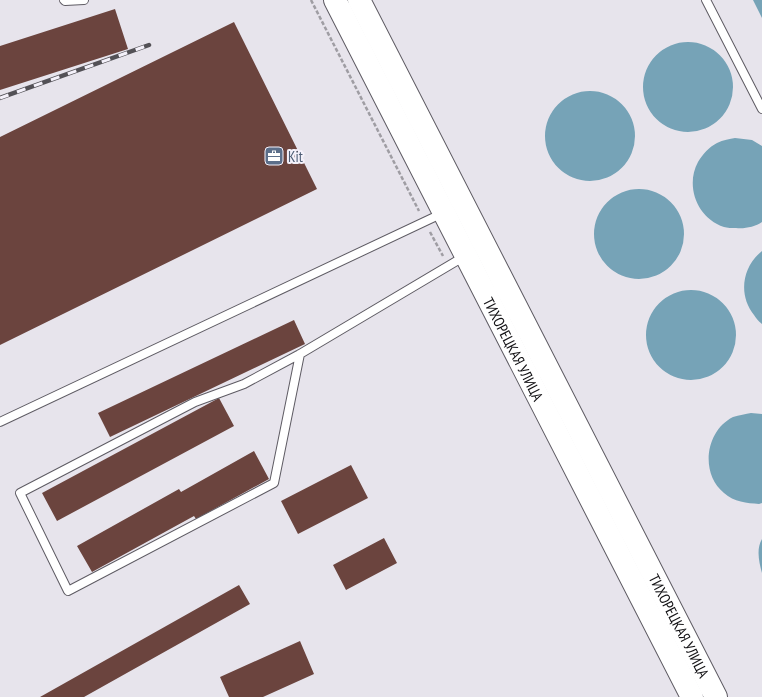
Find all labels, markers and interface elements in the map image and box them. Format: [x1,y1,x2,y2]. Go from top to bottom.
office icon: Kit [263,145,285,167]
place label: Kit [288,147,303,166]
street label: ТИХОРЕЦКАЯ УЛИЦА [479,294,548,405]
street label: ТИХОРЕЦКАЯ УЛИЦА [645,571,714,681]

